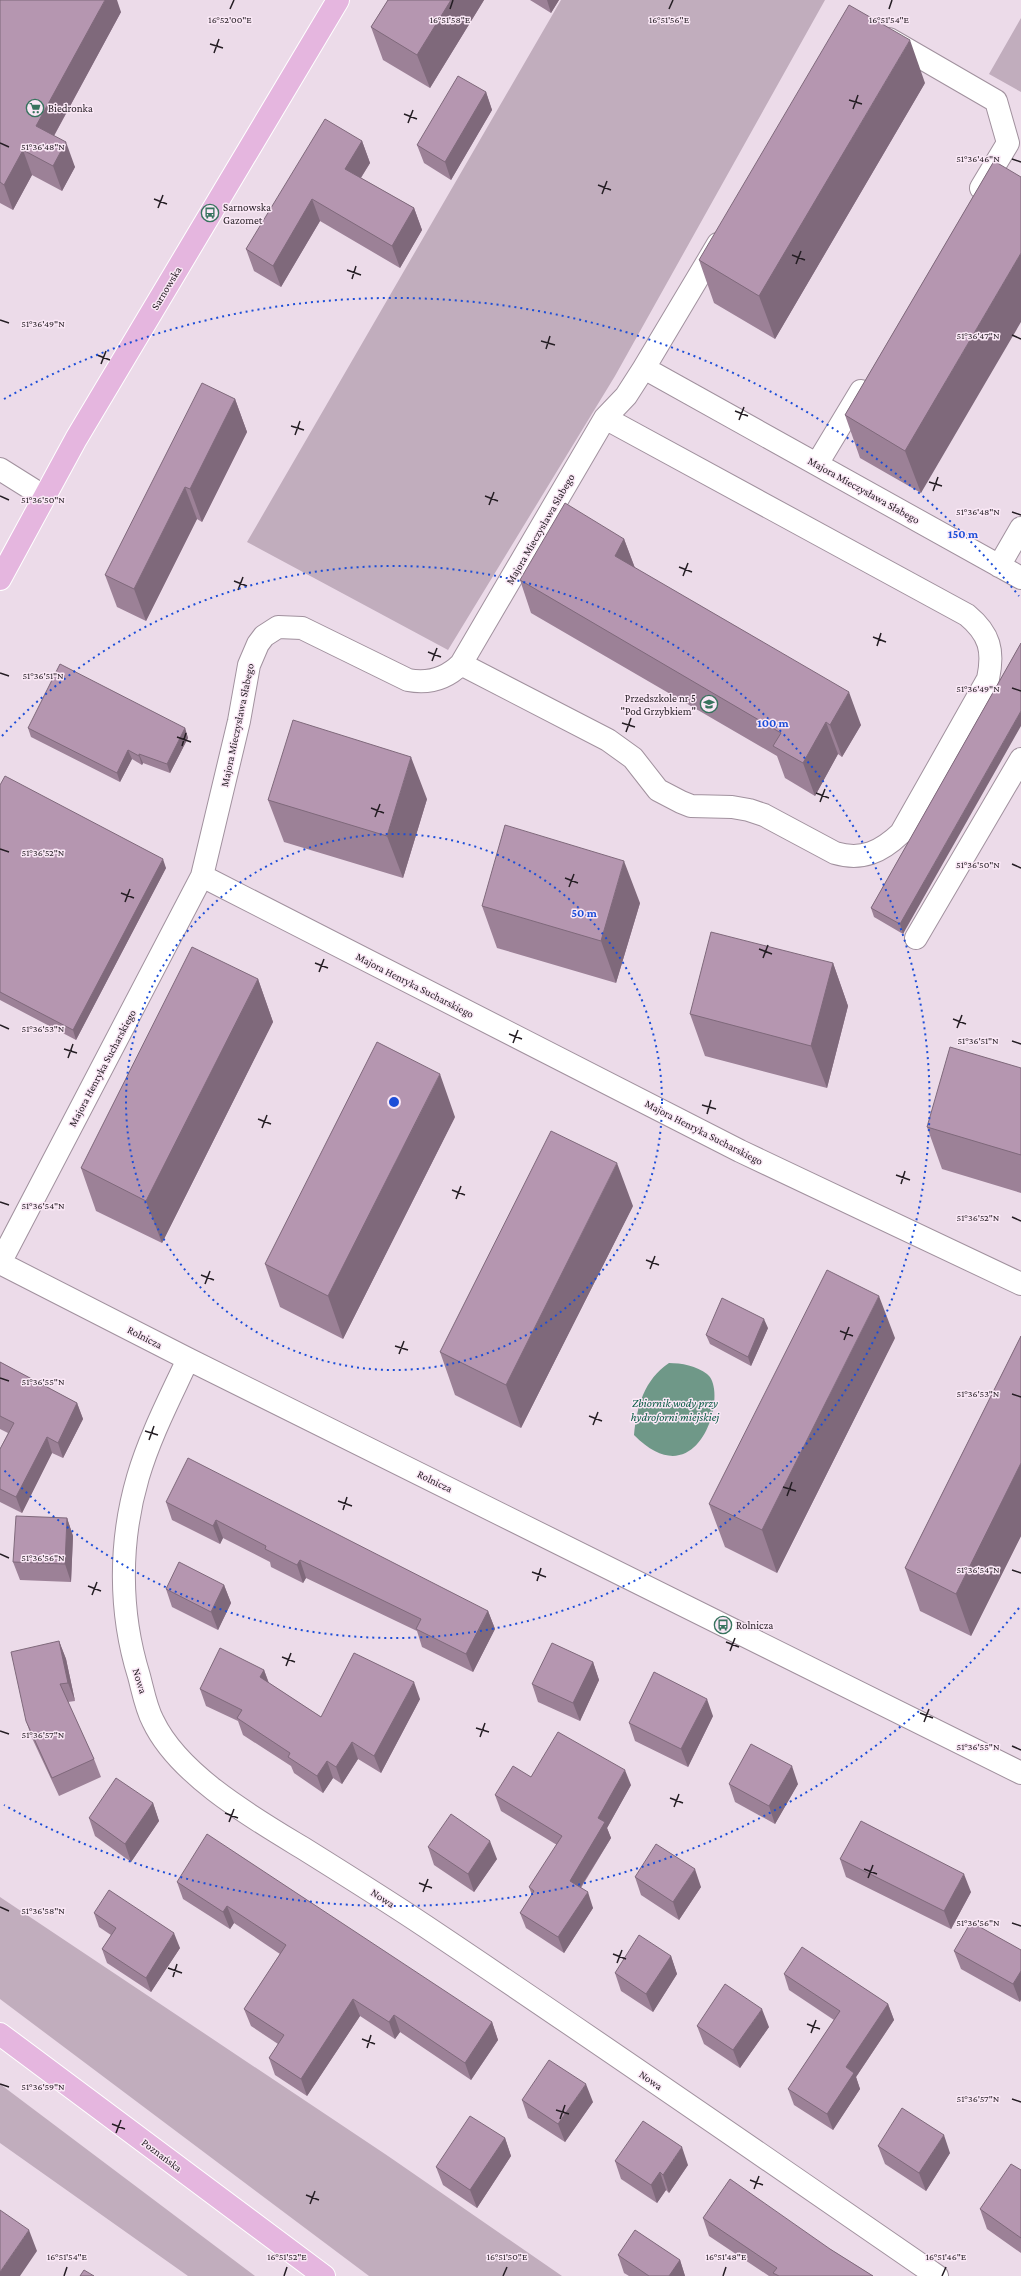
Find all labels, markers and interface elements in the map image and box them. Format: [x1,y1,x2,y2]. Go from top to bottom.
text: 16°52'00"E [208,14,252,25]
text: 16°51'58"E [430,14,471,25]
text: 16°51'56"E [649,14,690,25]
text: 16°51'54"E [869,14,910,25]
supermarket icon: Biedronka [25,98,45,118]
place label: Biedronka [48,102,93,114]
text: 51°36'48"N [21,141,65,152]
text: 51°36'46"N [956,153,1000,164]
place label: Sarnowska Gazomet [223,201,271,226]
bus stop icon: Sarnowska Gazomet [200,203,220,223]
street label: Sarnowska [148,264,184,312]
text: 51°36'49"N [21,318,65,329]
text: 51°36'47"N [956,330,1000,341]
street label: Majora Mieczysława Słabego [806,454,922,527]
street label: Majora Mieczysława Słabego [503,471,578,587]
text: 51°36'50"N [21,494,65,505]
text: 51°36'48"N [956,506,1000,517]
text: 150 m [948,527,979,541]
street label: Majora Mieczysława Słabego [218,662,257,788]
text: 51°36'51"N [22,670,64,681]
text: 51°36'49"N [956,683,1000,694]
place label: Przedszkole nr 5 "Pod Grzybkiem" [620,692,696,718]
school or university icon: Przedszkole nr 5 "Pod Grzybkiem" [699,694,719,714]
text: 100 m [757,716,790,730]
text: 51°36'52"N [22,847,65,858]
text: 51°36'50"N [956,859,1000,870]
text: 50 m [571,906,598,920]
street label: Majora Henryka Sucharskiego [354,950,476,1021]
street label: Majora Henryka Sucharskiego [66,1007,139,1129]
text: 51°36'53"N [22,1023,65,1034]
text: 51°36'51"N [957,1035,999,1046]
centre of rings [387,1095,401,1109]
street label: Majora Henryka Sucharskiego [643,1097,765,1168]
text: 51°36'54"N [21,1200,65,1211]
text: 51°36'52"N [957,1212,1000,1223]
street label: Rolnicza [126,1323,164,1351]
text: 51°36'55"N [22,1376,65,1387]
text: 51°36'53"N [957,1388,1000,1399]
water label: Zbiornik wody przy hydroforni miejskiej [631,1396,720,1424]
street label: Rolnicza [416,1467,454,1495]
text: 51°36'56"N [21,1552,65,1563]
text: 51°36'54"N [956,1564,1000,1575]
bus stop icon: Rolnicza [713,1615,733,1635]
place label: Rolnicza [736,1619,773,1631]
street label: Nowa [131,1667,149,1695]
text: 51°36'57"N [22,1729,65,1740]
text: 51°36'55"N [957,1741,1000,1752]
street label: Nowa [369,1886,397,1910]
text: 51°36'58"N [21,1905,65,1916]
text: 51°36'56"N [956,1917,1000,1928]
street label: Nowa [637,2068,665,2092]
text: 51°36'59"N [21,2081,65,2092]
text: 51°36'57"N [957,2093,1000,2104]
street label: Poznańska [140,2136,184,2174]
text: 16°51'54"E [47,2251,88,2262]
text: 16°51'52"E [267,2251,307,2262]
text: 16°51'50"E [487,2251,528,2262]
text: 16°51'48"E [706,2251,747,2262]
text: 16°51'46"E [926,2251,967,2262]

